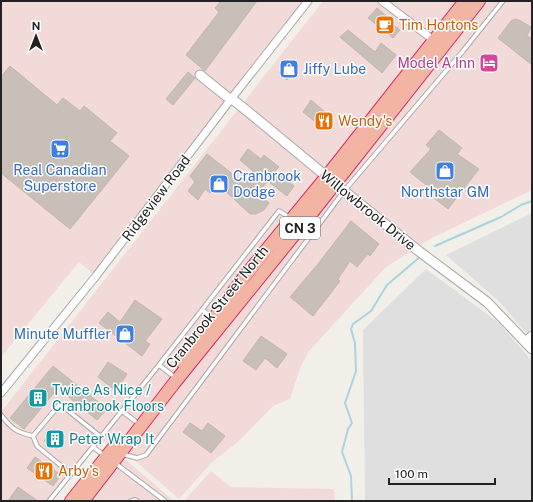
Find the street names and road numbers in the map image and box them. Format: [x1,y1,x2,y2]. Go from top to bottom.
street label: Ridgeview Road [119,152,193,244]
street label: Willowbrook Drive [317,167,419,253]
road number: CN 3 [280,217,320,239]
street label: Cranbrook Street North [163,243,271,371]

